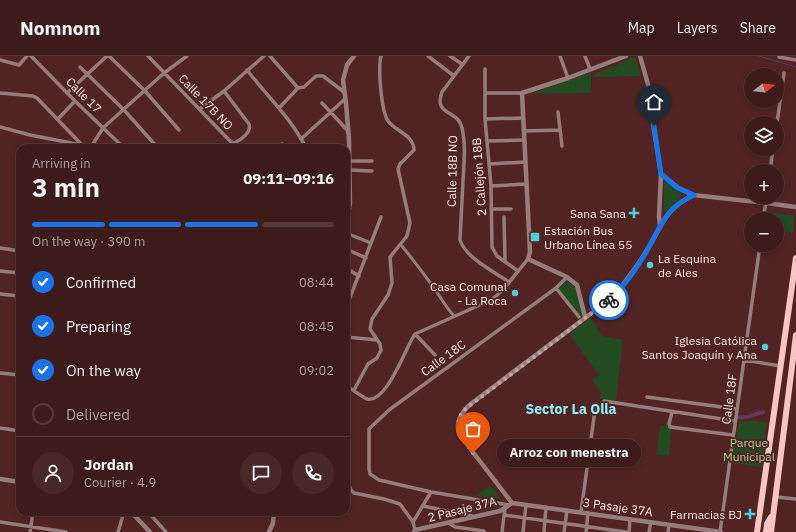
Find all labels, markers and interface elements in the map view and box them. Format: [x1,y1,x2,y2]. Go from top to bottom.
text: Nomnom [20,16,100,40]
text: Map [628,19,655,37]
text: Layers [677,19,718,37]
text: Share [740,19,776,37]
north arrow [744,68,784,108]
map controls [744,68,784,252]
street label: Calle 17B NO [176,71,236,133]
street label: Calle 17 [63,74,105,116]
pin [637,85,671,126]
icon: home [643,91,665,113]
button: layers [744,116,784,156]
street label: Calle 18B NO [444,135,460,207]
street label: 2 Callejón 18B [469,137,489,217]
text: Arriving in [32,155,91,172]
button: + [744,164,784,204]
text: 09:11–09:16 [243,169,334,188]
text: 3 min [32,170,100,204]
place label: Sana Sana [570,206,627,221]
marker: Sana Sana [629,208,639,218]
button: − [744,212,784,252]
place label: Estación Bus Urbano Línea 55 [544,223,632,252]
marker: Estación Bus Urbano Línea 55 [529,231,541,243]
text: On the way · 390 m [32,233,145,250]
place label: La Esquina de Ales [658,251,717,280]
marker: La Esquina de Ales [645,260,655,270]
icon: check [32,271,54,293]
text: Confirmed [66,273,136,292]
text: 08:44 [299,274,334,291]
place label: Casa Comunal - La Roca [430,279,508,308]
courier [589,280,629,320]
marker: Casa Comunal - La Roca [510,288,520,298]
icon: bike [598,289,620,311]
icon: check [32,315,54,337]
text: Preparing [66,317,131,336]
text: 08:45 [299,318,334,335]
place label: Iglesia Católica Santos Joaquín y Ana [642,333,758,362]
street label: Calle 18C [418,336,469,379]
marker: Iglesia Católica Santos Joaquín y Ana [760,342,770,352]
icon: check [32,359,54,381]
text: On the way [66,361,141,380]
text: 09:02 [299,362,334,379]
street label: Calle 18F [718,372,740,425]
district label: Sector La Olla [525,400,617,418]
text: Delivered [66,405,130,424]
pin [456,412,490,453]
icon: bag [462,418,484,440]
park label: Parque Municipal [723,435,775,464]
callout: Arroz con menestra [497,439,641,467]
text: Arroz con menestra [509,444,629,461]
button: person [32,452,74,494]
button: chat [240,452,282,494]
button: phone [292,452,334,494]
text: Jordan [84,455,133,474]
text: Courier · 4.9 [84,474,156,491]
street label: 2 Pasaje 37A [426,493,498,525]
street label: 3 Pasaje 37A [582,495,654,519]
place label: Farmacias BJ [670,507,742,522]
marker: Farmacias BJ [745,509,755,519]

